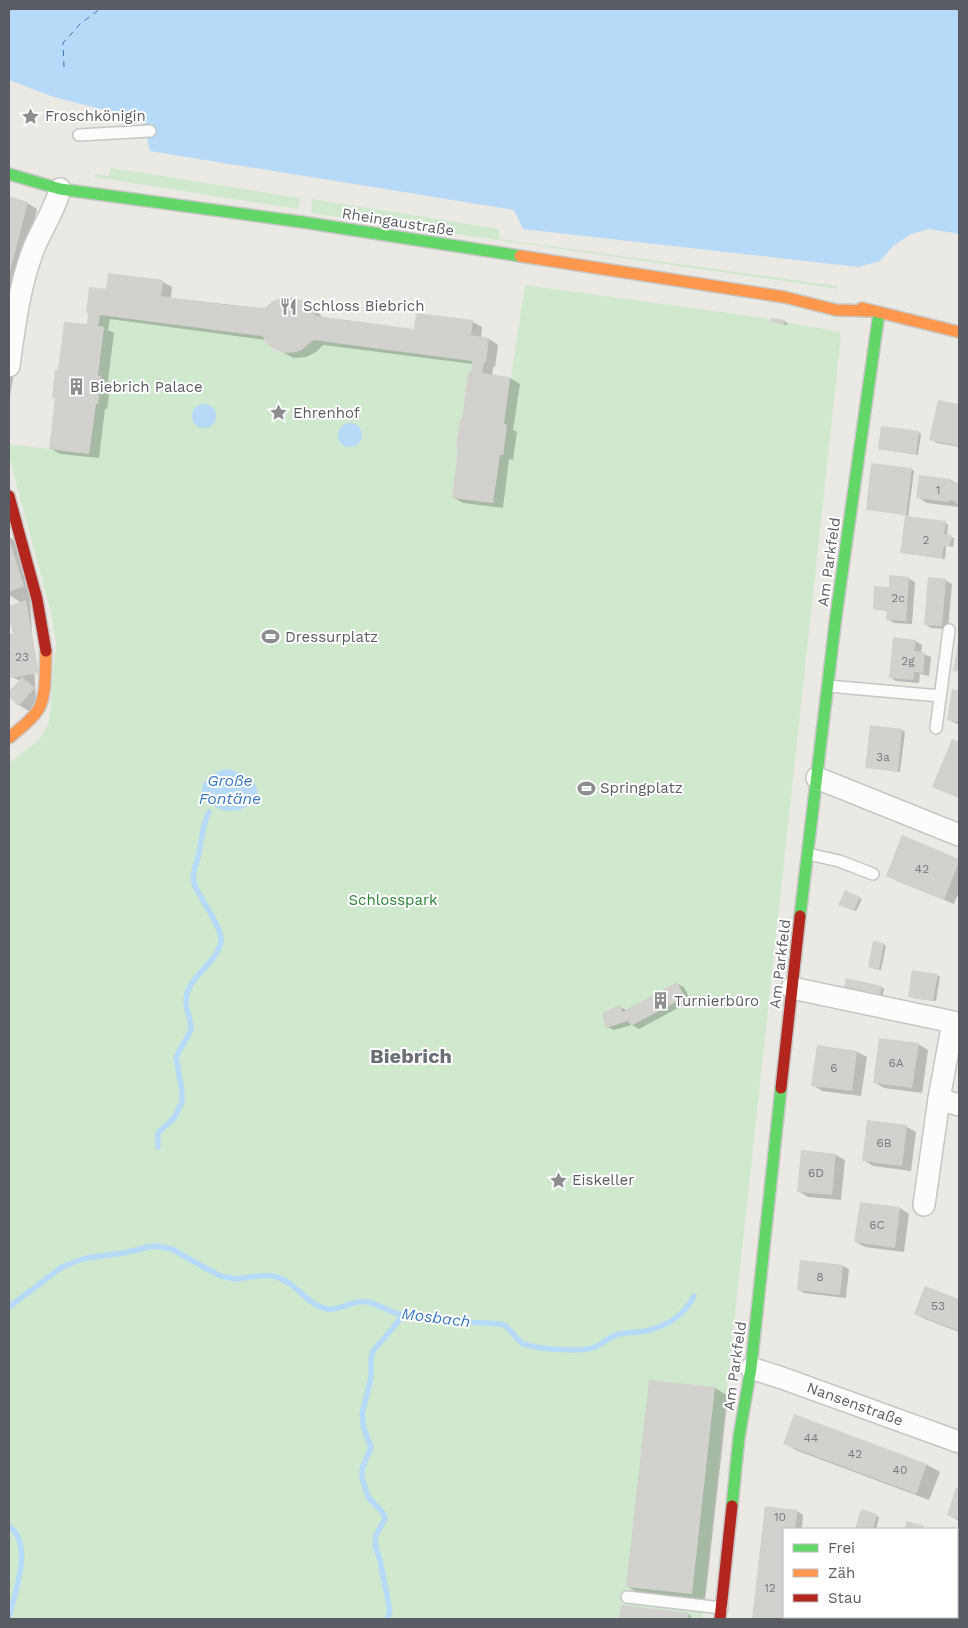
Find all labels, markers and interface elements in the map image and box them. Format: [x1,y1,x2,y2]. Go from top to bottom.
place icon: Froschkönigin [21,106,41,126]
place label: Froschkönigin [45,107,146,125]
street label: Rheingaustraße [341,204,455,240]
restaurant icon: Schloss Biebrich [279,296,299,316]
place label: Schloss Biebrich [303,297,424,315]
building icon: Biebrich Palace [66,377,86,397]
place label: Biebrich Palace [90,378,203,396]
place icon: Ehrenhof [269,403,289,423]
place label: Ehrenhof [293,404,360,422]
house number: 1 [936,483,940,497]
street label: Am Parkfeld [814,516,844,608]
house number: 2 [923,533,930,547]
house number: 2c [891,591,905,605]
sports icon: Dressurplatz [261,627,281,647]
place label: Dressurplatz [285,628,378,646]
house number: 23 [15,650,29,664]
house number: 2g [901,654,915,668]
house number: 3a [876,750,890,764]
water label: Große Fontäne [199,771,261,808]
sports icon: Springplatz [576,778,596,798]
place label: Springplatz [600,779,683,797]
house number: 42 [915,862,929,876]
park label: Schlosspark [348,891,438,909]
street label: Am Parkfeld [766,918,794,1010]
building icon: Turnierbüro [650,991,670,1011]
place label: Turnierbüro [674,992,759,1010]
district label: Biebrich [370,1044,452,1068]
house number: 6A [888,1056,904,1070]
house number: 6 [830,1061,838,1075]
house number: 6B [876,1136,892,1150]
house number: 6D [808,1166,824,1180]
place icon: Eiskeller [548,1170,568,1190]
place label: Eiskeller [572,1171,634,1189]
house number: 6C [869,1218,885,1232]
house number: 8 [816,1270,824,1284]
house number: 53 [931,1299,945,1313]
water label: Mosbach [401,1304,471,1331]
street label: Am Parkfeld [720,1320,750,1412]
street label: Nansenstraße [804,1378,906,1430]
house number: 44 [804,1431,818,1445]
house number: 42 [848,1447,862,1461]
house number: 40 [893,1463,907,1477]
house number: 10 [774,1510,786,1524]
legend [783,1528,958,1618]
text: Frei [828,1539,855,1557]
text: Zäh [828,1564,855,1582]
house number: 12 [764,1581,776,1595]
text: Stau [828,1589,862,1607]

